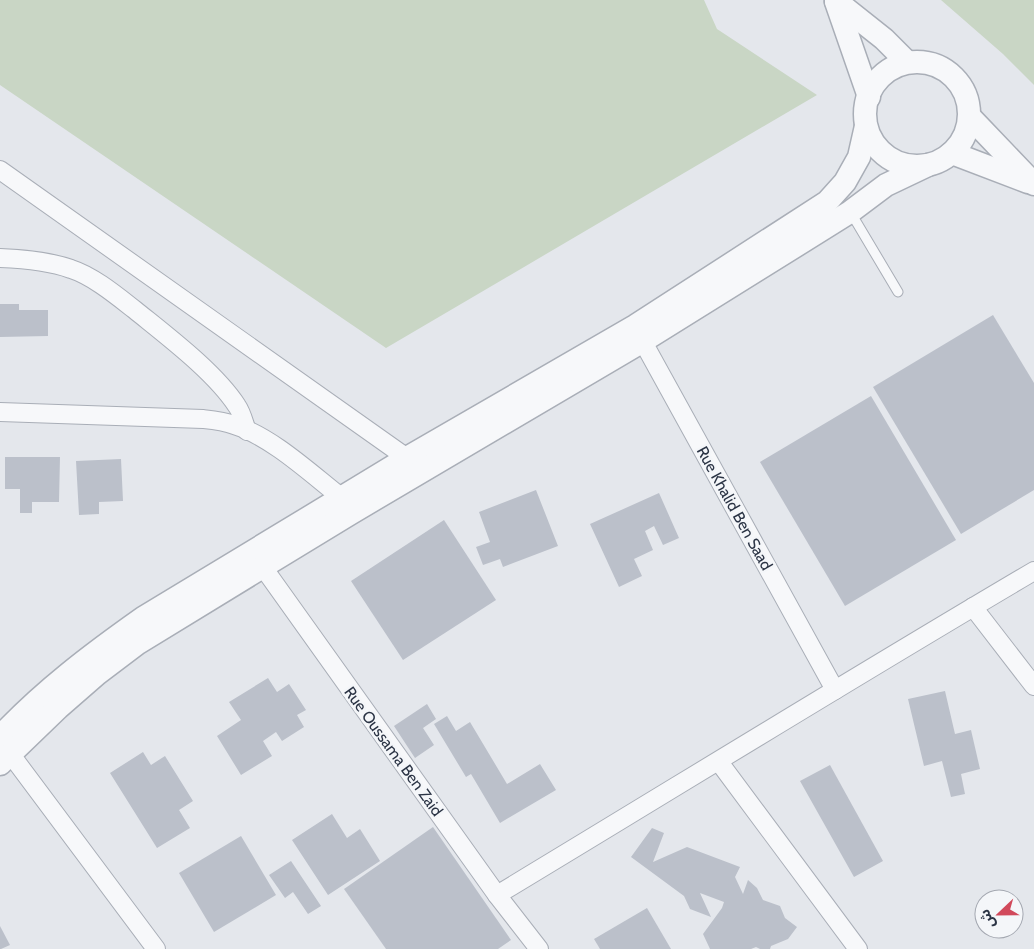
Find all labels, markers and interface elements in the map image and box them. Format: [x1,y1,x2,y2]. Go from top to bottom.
street label: Rue Khalid Ben Saad [693,443,776,573]
street label: Rue Oussama Ben Zaid [340,683,447,820]
north arrow [974,889,1024,939]
text: ش [975,907,999,931]

